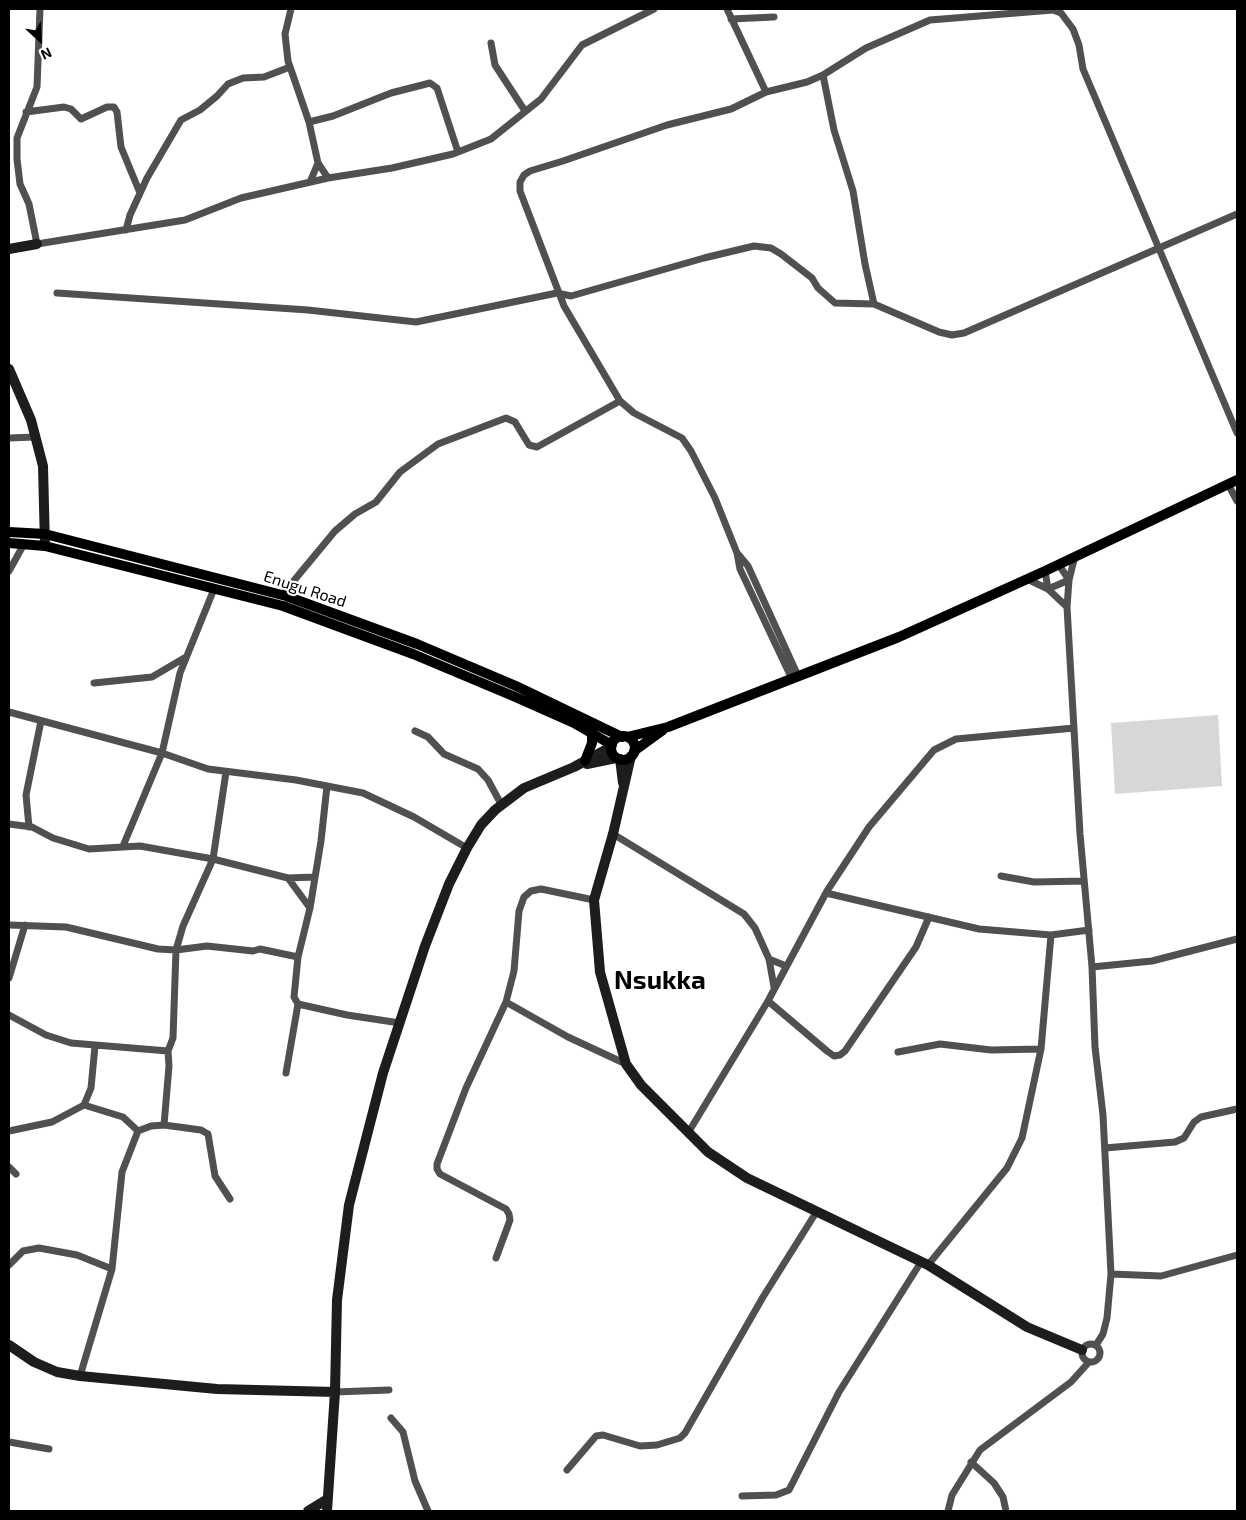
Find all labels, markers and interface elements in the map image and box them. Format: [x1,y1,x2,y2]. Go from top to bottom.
north arrow [15,15,65,65]
text: N [38,44,55,64]
street label: Enugu Road [261,567,349,611]
district label: Nsukka [614,964,706,996]

